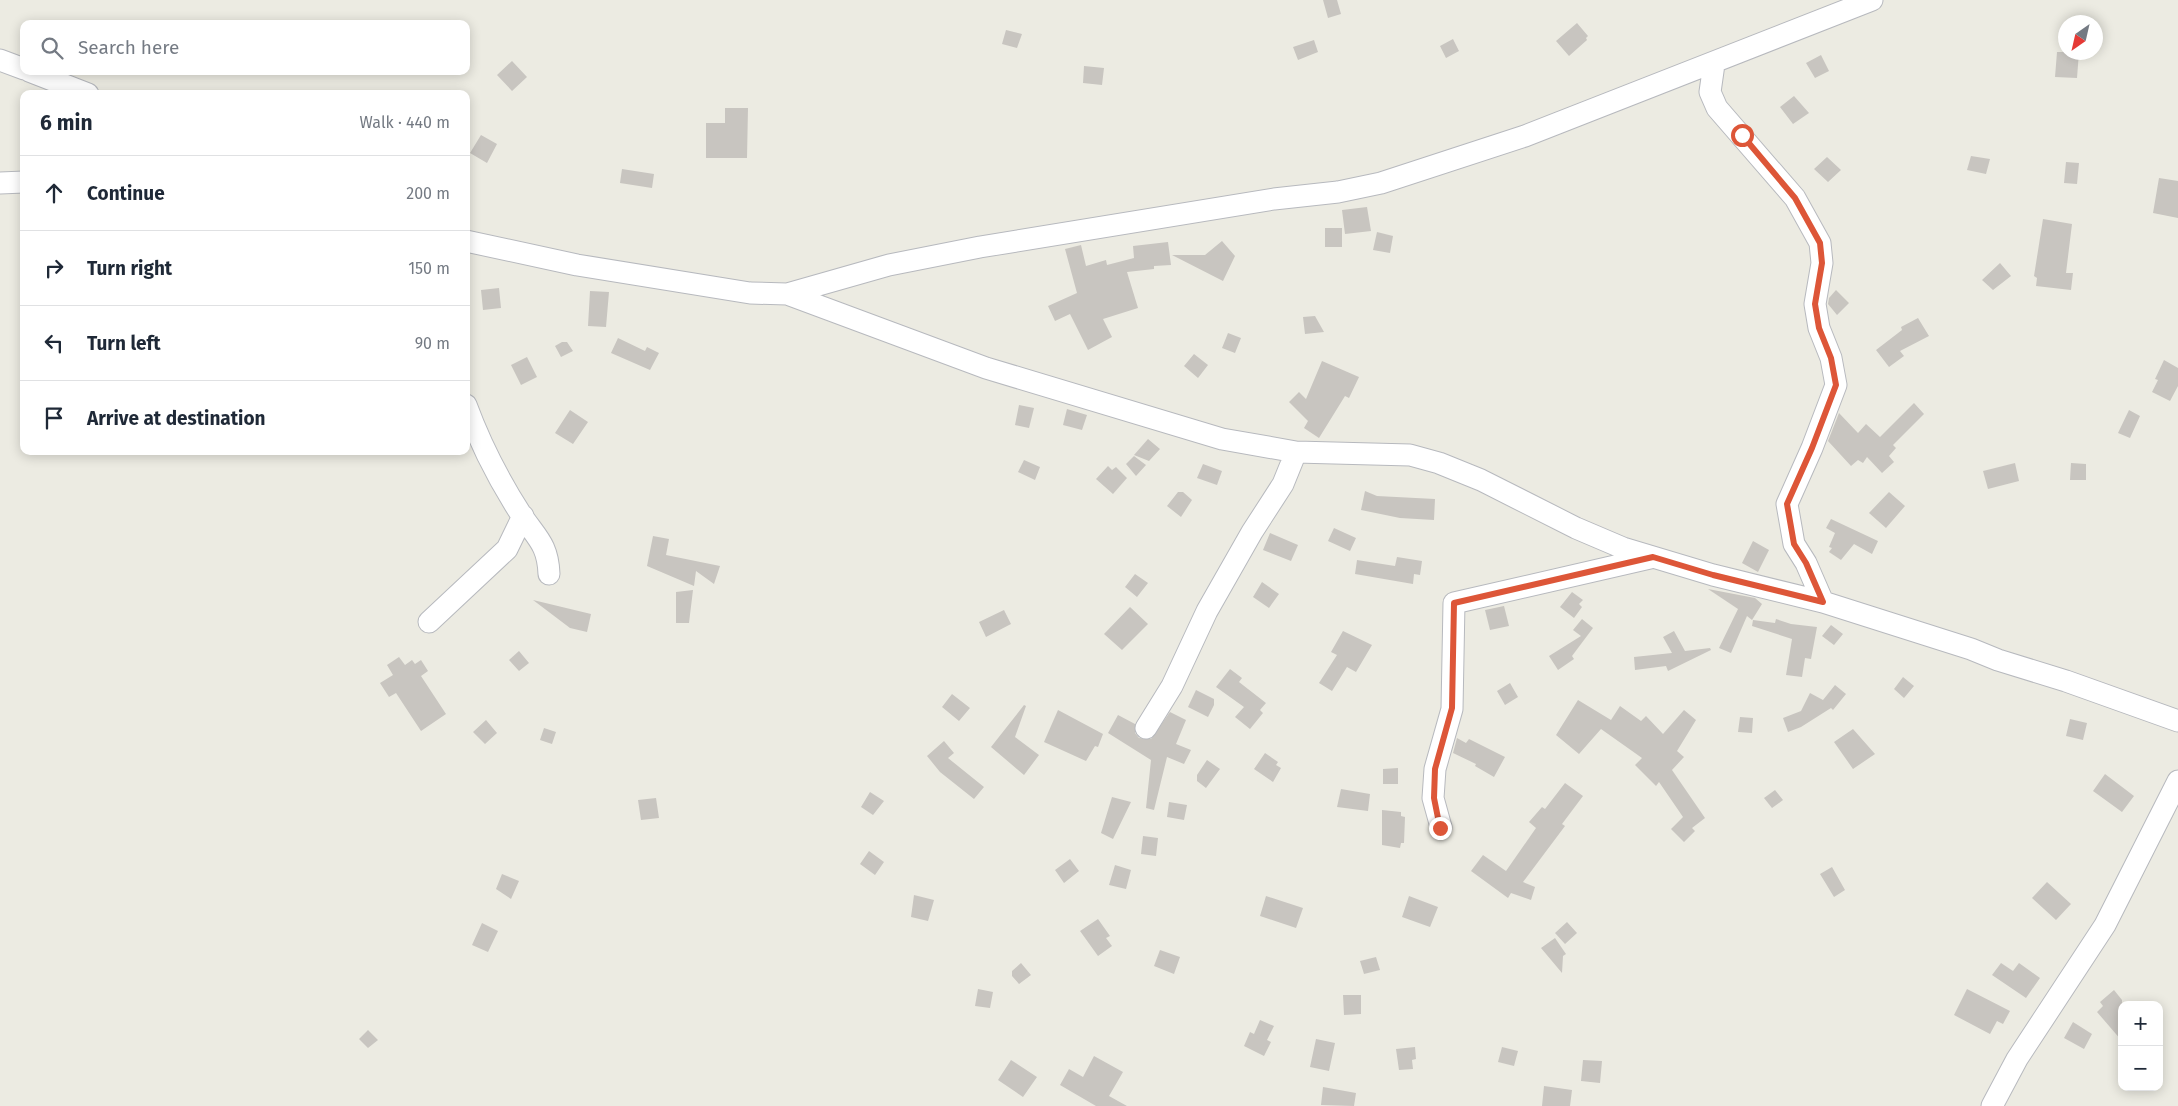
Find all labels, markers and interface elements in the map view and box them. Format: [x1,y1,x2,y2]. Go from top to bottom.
north arrow [2058,15,2103,60]
search box [20,20,470,75]
icon: search [38,34,66,62]
text: Search here [78,36,179,59]
text: 6 min [40,110,93,136]
text: Walk · 440 m [360,113,450,132]
route start [1731,124,1754,147]
icon: ahead [40,179,68,207]
text: Continue [87,182,165,205]
text: 200 m [406,184,450,203]
icon: right [40,254,68,282]
text: Turn right [87,257,172,280]
text: 150 m [408,259,450,278]
icon: left [40,329,68,357]
text: Turn left [87,332,161,355]
text: 90 m [415,334,450,353]
icon: arrive [40,404,68,432]
text: Arrive at destination [87,407,266,430]
route end [1429,817,1452,840]
map controls [2118,1001,2163,1091]
button: + [2118,1001,2163,1046]
button: − [2118,1046,2163,1091]

